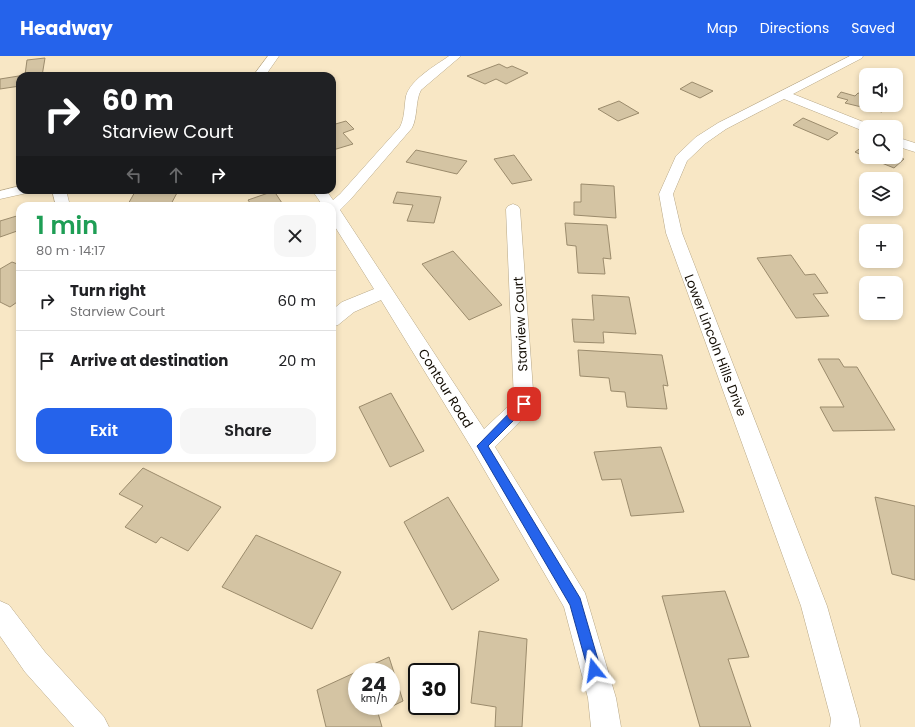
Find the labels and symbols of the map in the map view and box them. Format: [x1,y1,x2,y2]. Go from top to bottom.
street label: Lower Lincoln Hills Drive [680,271,751,419]
street label: Starview Court [509,276,532,372]
street label: Contour Road [414,345,478,432]
pin [507,387,541,421]
position arrow [573,649,615,691]
speed limit sign: 30 [408,663,460,715]

